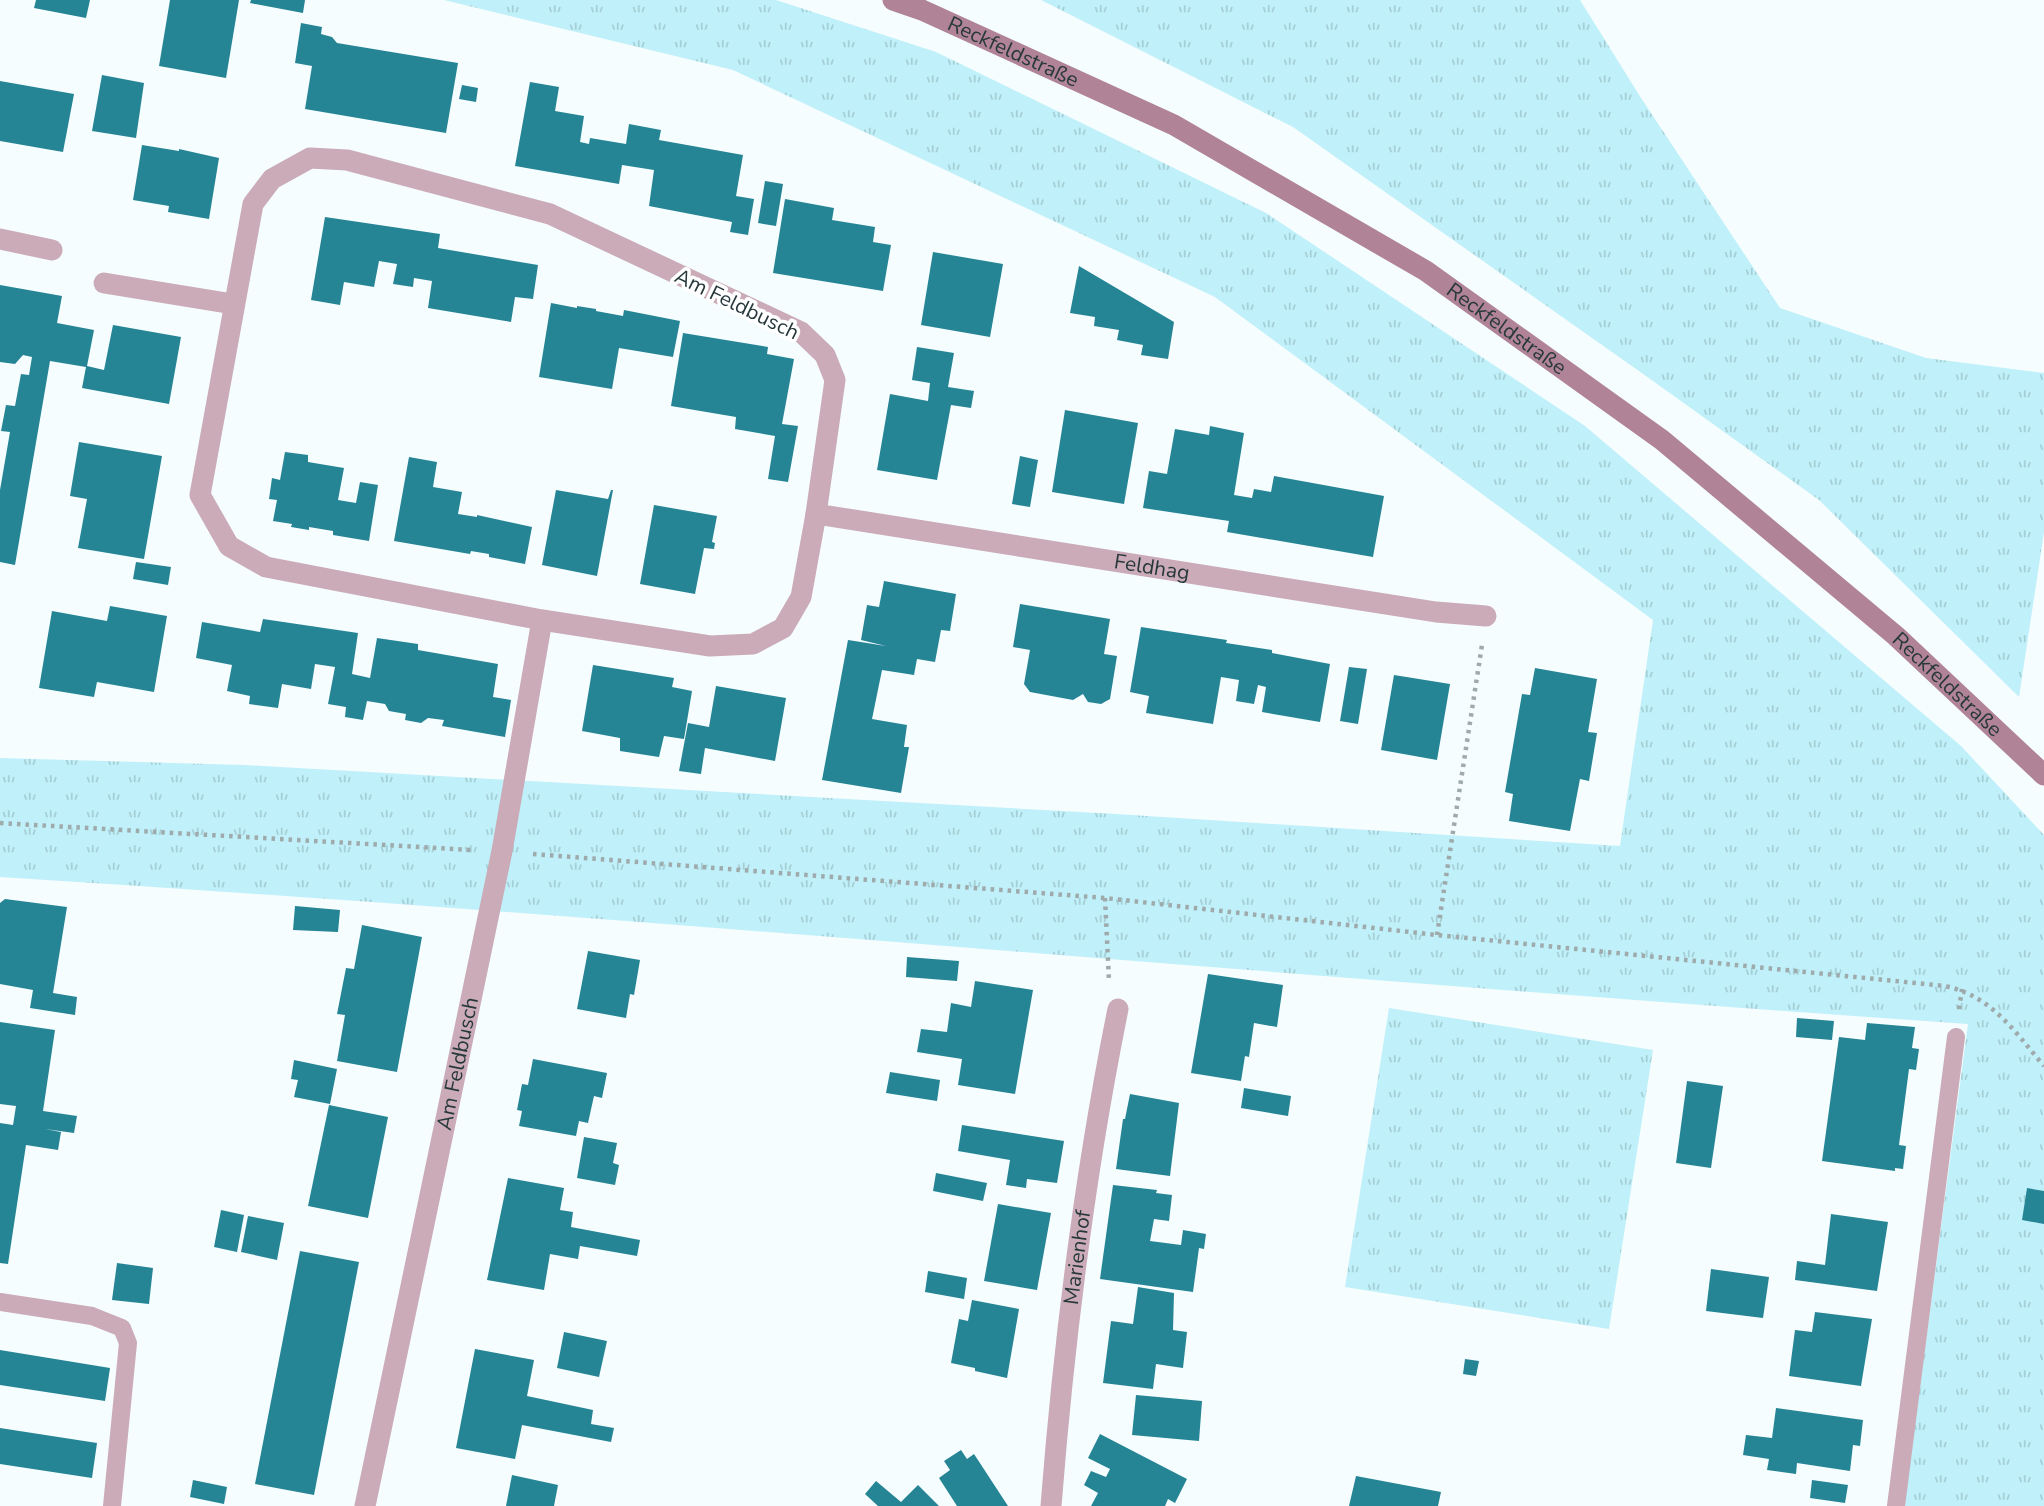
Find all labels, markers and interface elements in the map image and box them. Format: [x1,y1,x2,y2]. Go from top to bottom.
street label: Reckfeldstraße [943,10,1083,94]
street label: Am Feldbusch [670,262,804,346]
street label: Reckfeldstraße [1441,276,1572,381]
street label: Feldhag [1112,547,1192,587]
street label: Reckfeldstraße [1886,626,2009,743]
street label: Am Feldbusch [430,995,485,1133]
street label: Marienhof [1057,1207,1097,1306]

